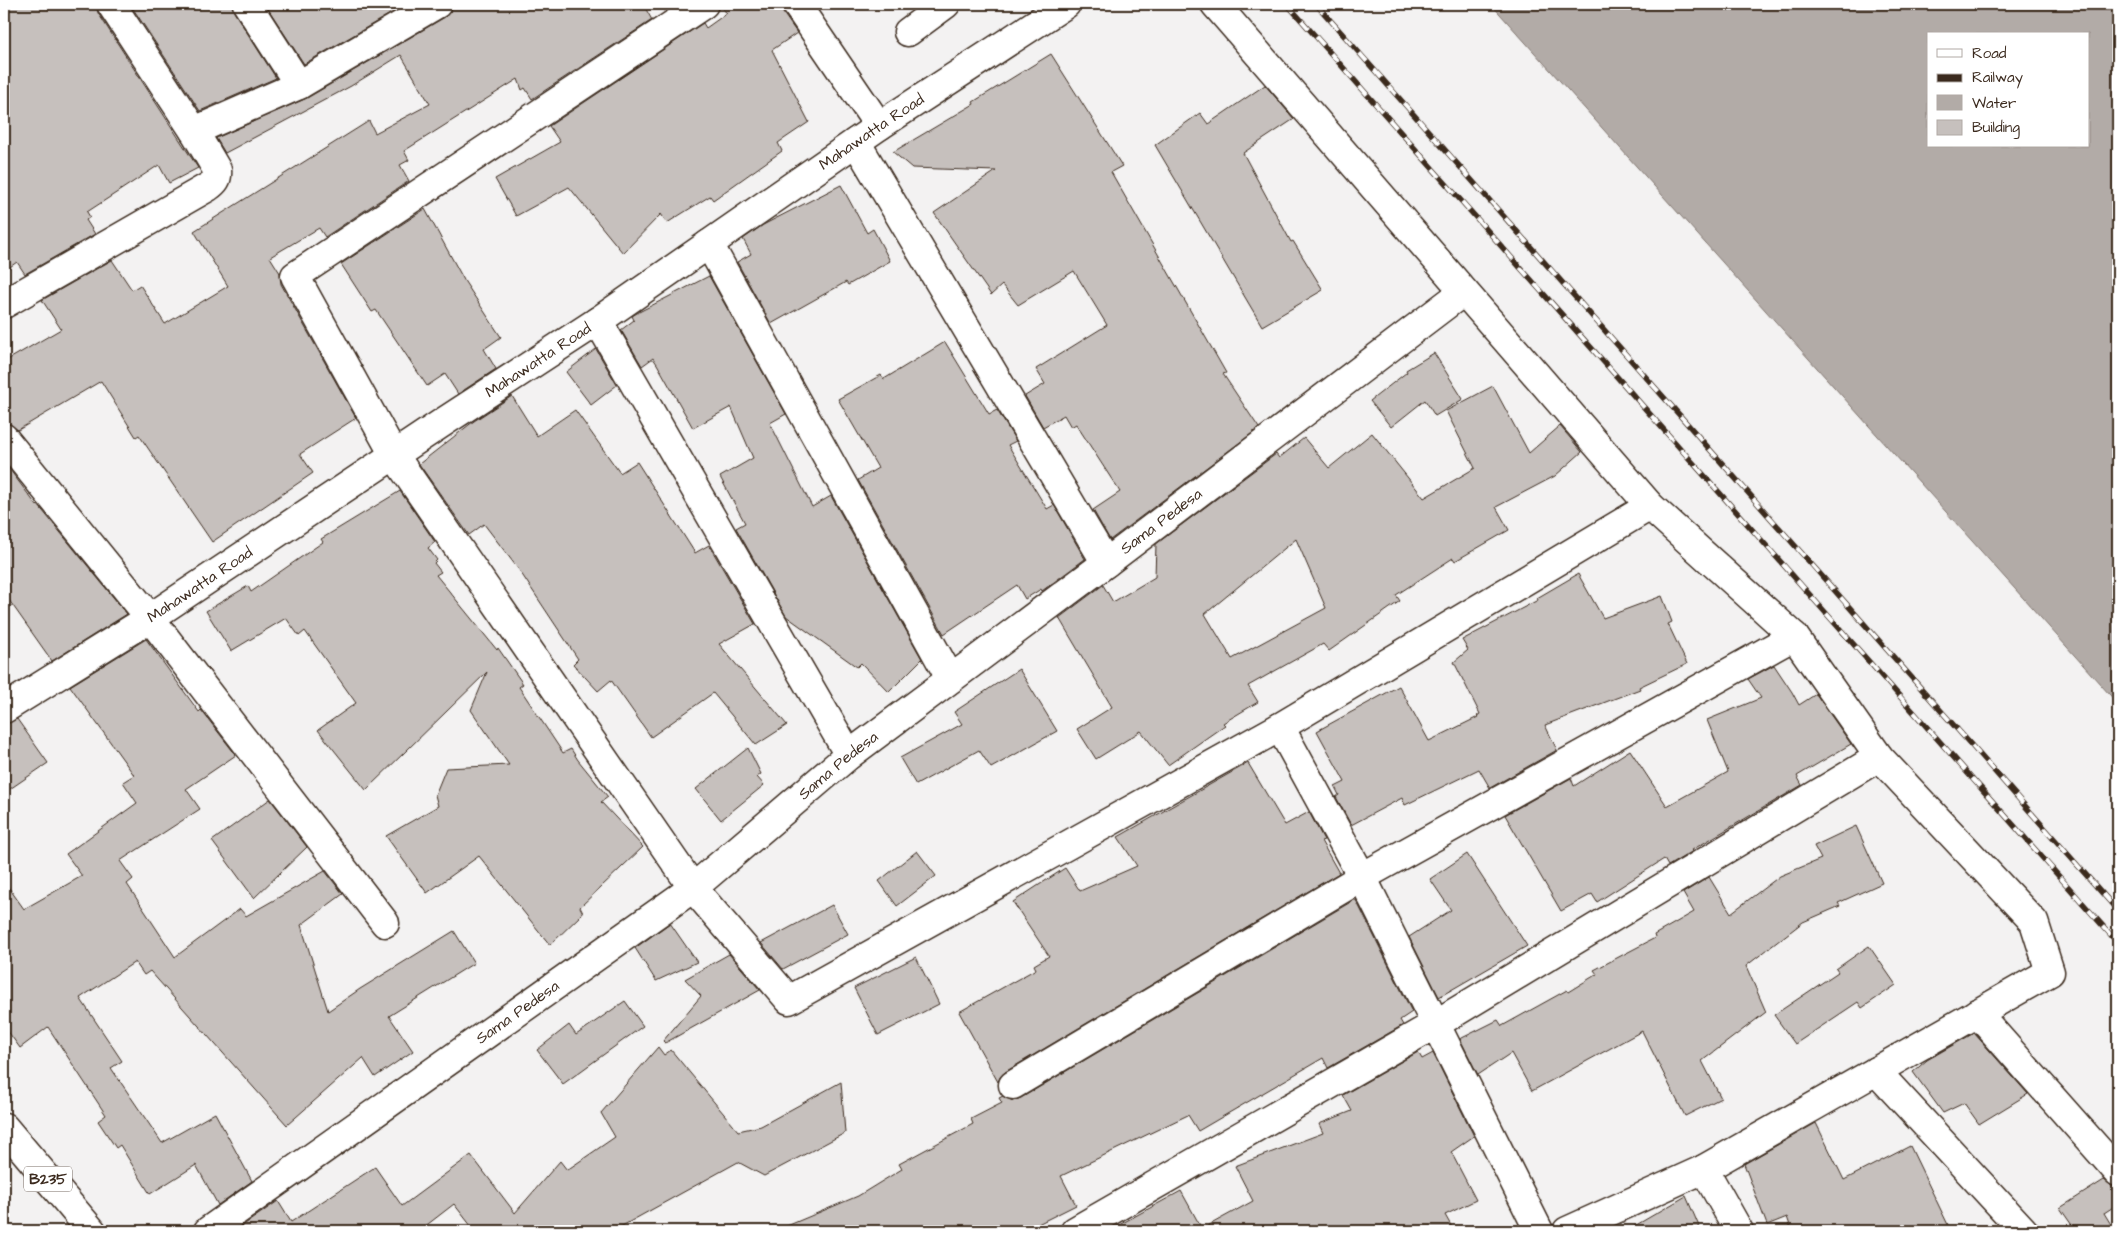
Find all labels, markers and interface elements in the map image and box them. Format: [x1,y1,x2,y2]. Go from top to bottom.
legend [1927,32,2090,148]
text: Road [1972,43,2007,64]
text: Railway [1972,67,2023,89]
street label: Mahawatta Road [814,88,928,175]
text: Water [1972,93,2016,114]
text: Building [1972,117,2020,139]
street label: Mahawatta Road [481,317,596,403]
street label: Sama Pedesa [1116,483,1206,559]
street label: Mahawatta Road [143,541,257,628]
street label: Sama Pedesa [793,726,883,805]
street label: Sama Pedesa [471,975,564,1049]
road number: B235 [24,1166,72,1192]

